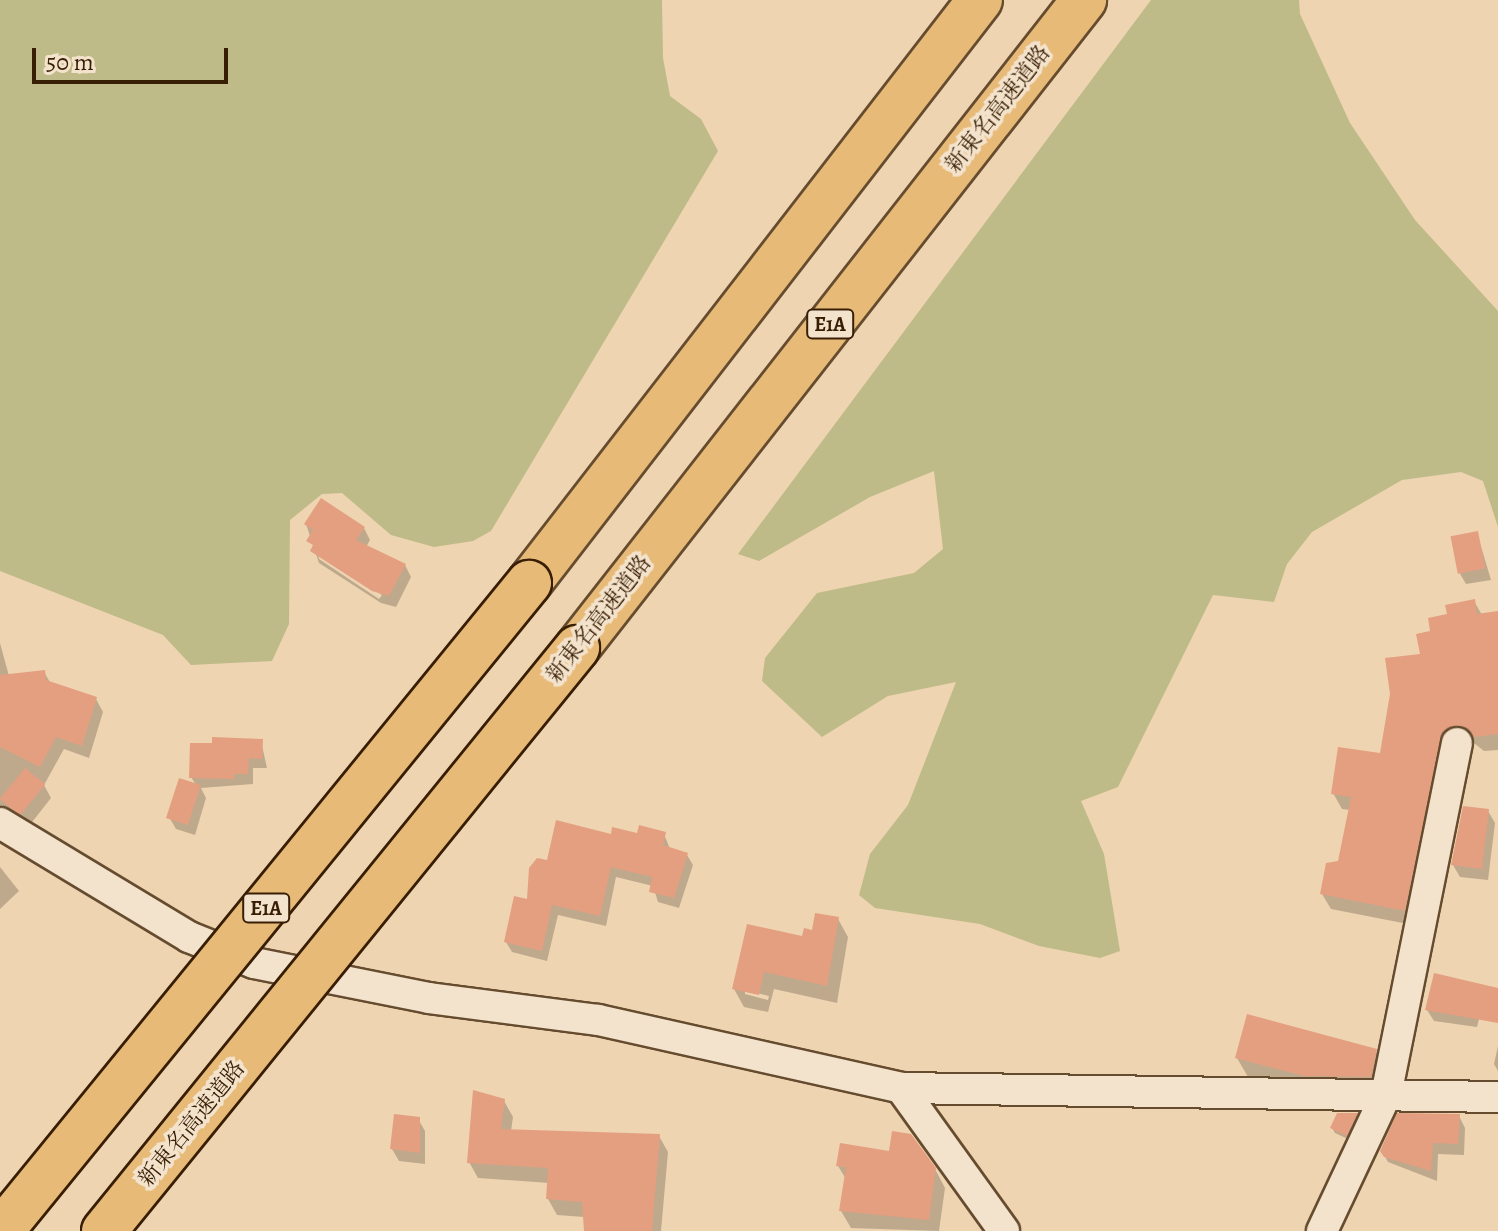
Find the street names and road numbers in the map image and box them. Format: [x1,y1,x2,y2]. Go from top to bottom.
street label: 新東名高速道路 [940,40,1056,178]
road number: E1A [806,308,854,340]
street label: 新東名高速道路 [541,550,657,688]
road number: E1A [242,892,290,924]
street label: 新東名高速道路 [133,1056,251,1192]

